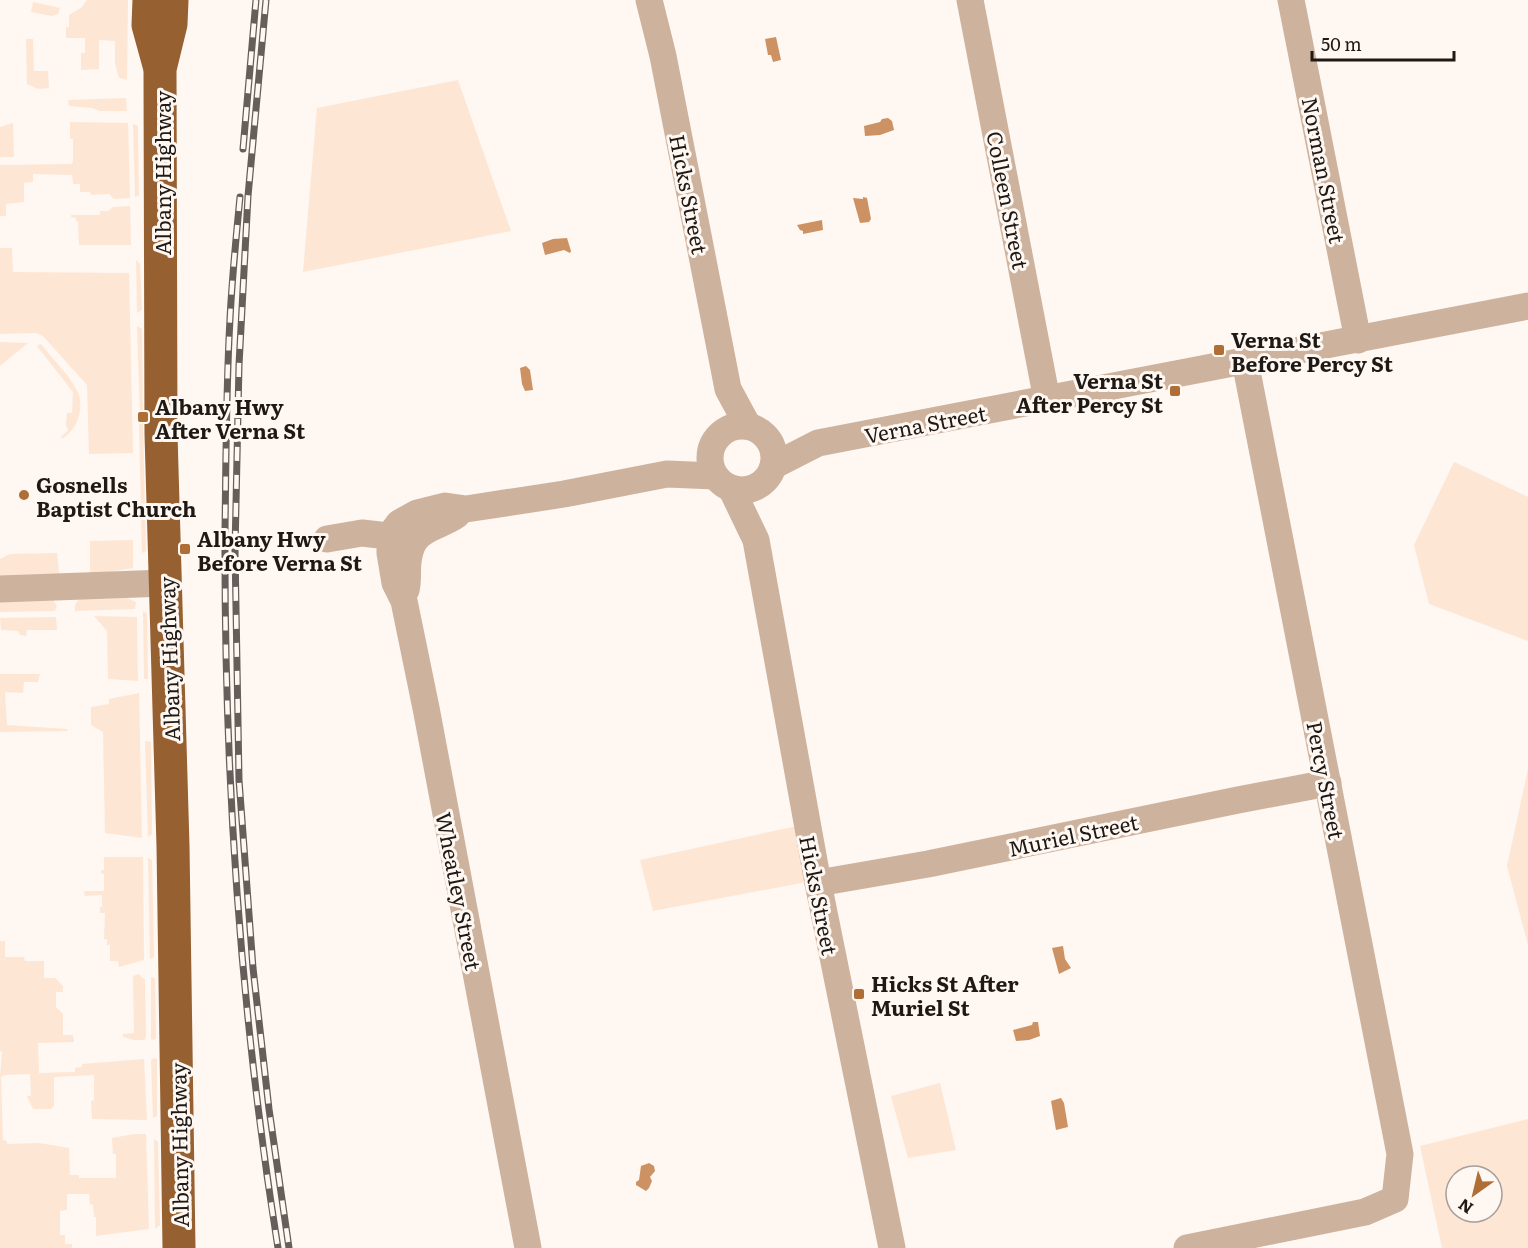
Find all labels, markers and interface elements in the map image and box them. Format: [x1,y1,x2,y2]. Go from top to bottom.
scale bar [1312,24,1454,62]
text: 50 m [1321,30,1362,57]
street label: Albany Highway [146,90,177,255]
street label: Norman Street [1296,94,1354,246]
street label: Colleen Street [980,128,1038,272]
street label: Hicks Street [663,131,717,257]
place label: Verna St Before Percy St [1231,323,1394,378]
marker: Verna St Before Percy St [1212,343,1226,357]
place label: Verna St After Percy St [1016,364,1164,419]
marker: Verna St After Percy St [1168,384,1182,398]
place label: Albany Hwy After Verna St [155,390,306,445]
street label: Verna Street [861,396,989,450]
marker: Albany Hwy After Verna St [136,410,150,424]
place label: Gosnells Baptist Church [36,468,197,523]
marker: Gosnells Baptist Church [17,488,31,502]
place label: Albany Hwy Before Verna St [197,522,363,577]
marker: Albany Hwy Before Verna St [178,542,192,556]
street label: Albany Highway [150,575,186,742]
street label: Percy Street [1300,718,1354,842]
street label: Muriel Street [1005,805,1141,863]
street label: Wheatley Street [429,809,491,973]
street label: Hicks Street [793,832,847,958]
place label: Hicks St After Muriel St [871,967,1019,1022]
marker: Hicks St After Muriel St [852,987,866,1001]
street label: Albany Highway [161,1061,195,1228]
north arrow [1444,1164,1504,1224]
text: N [1453,1194,1477,1221]

